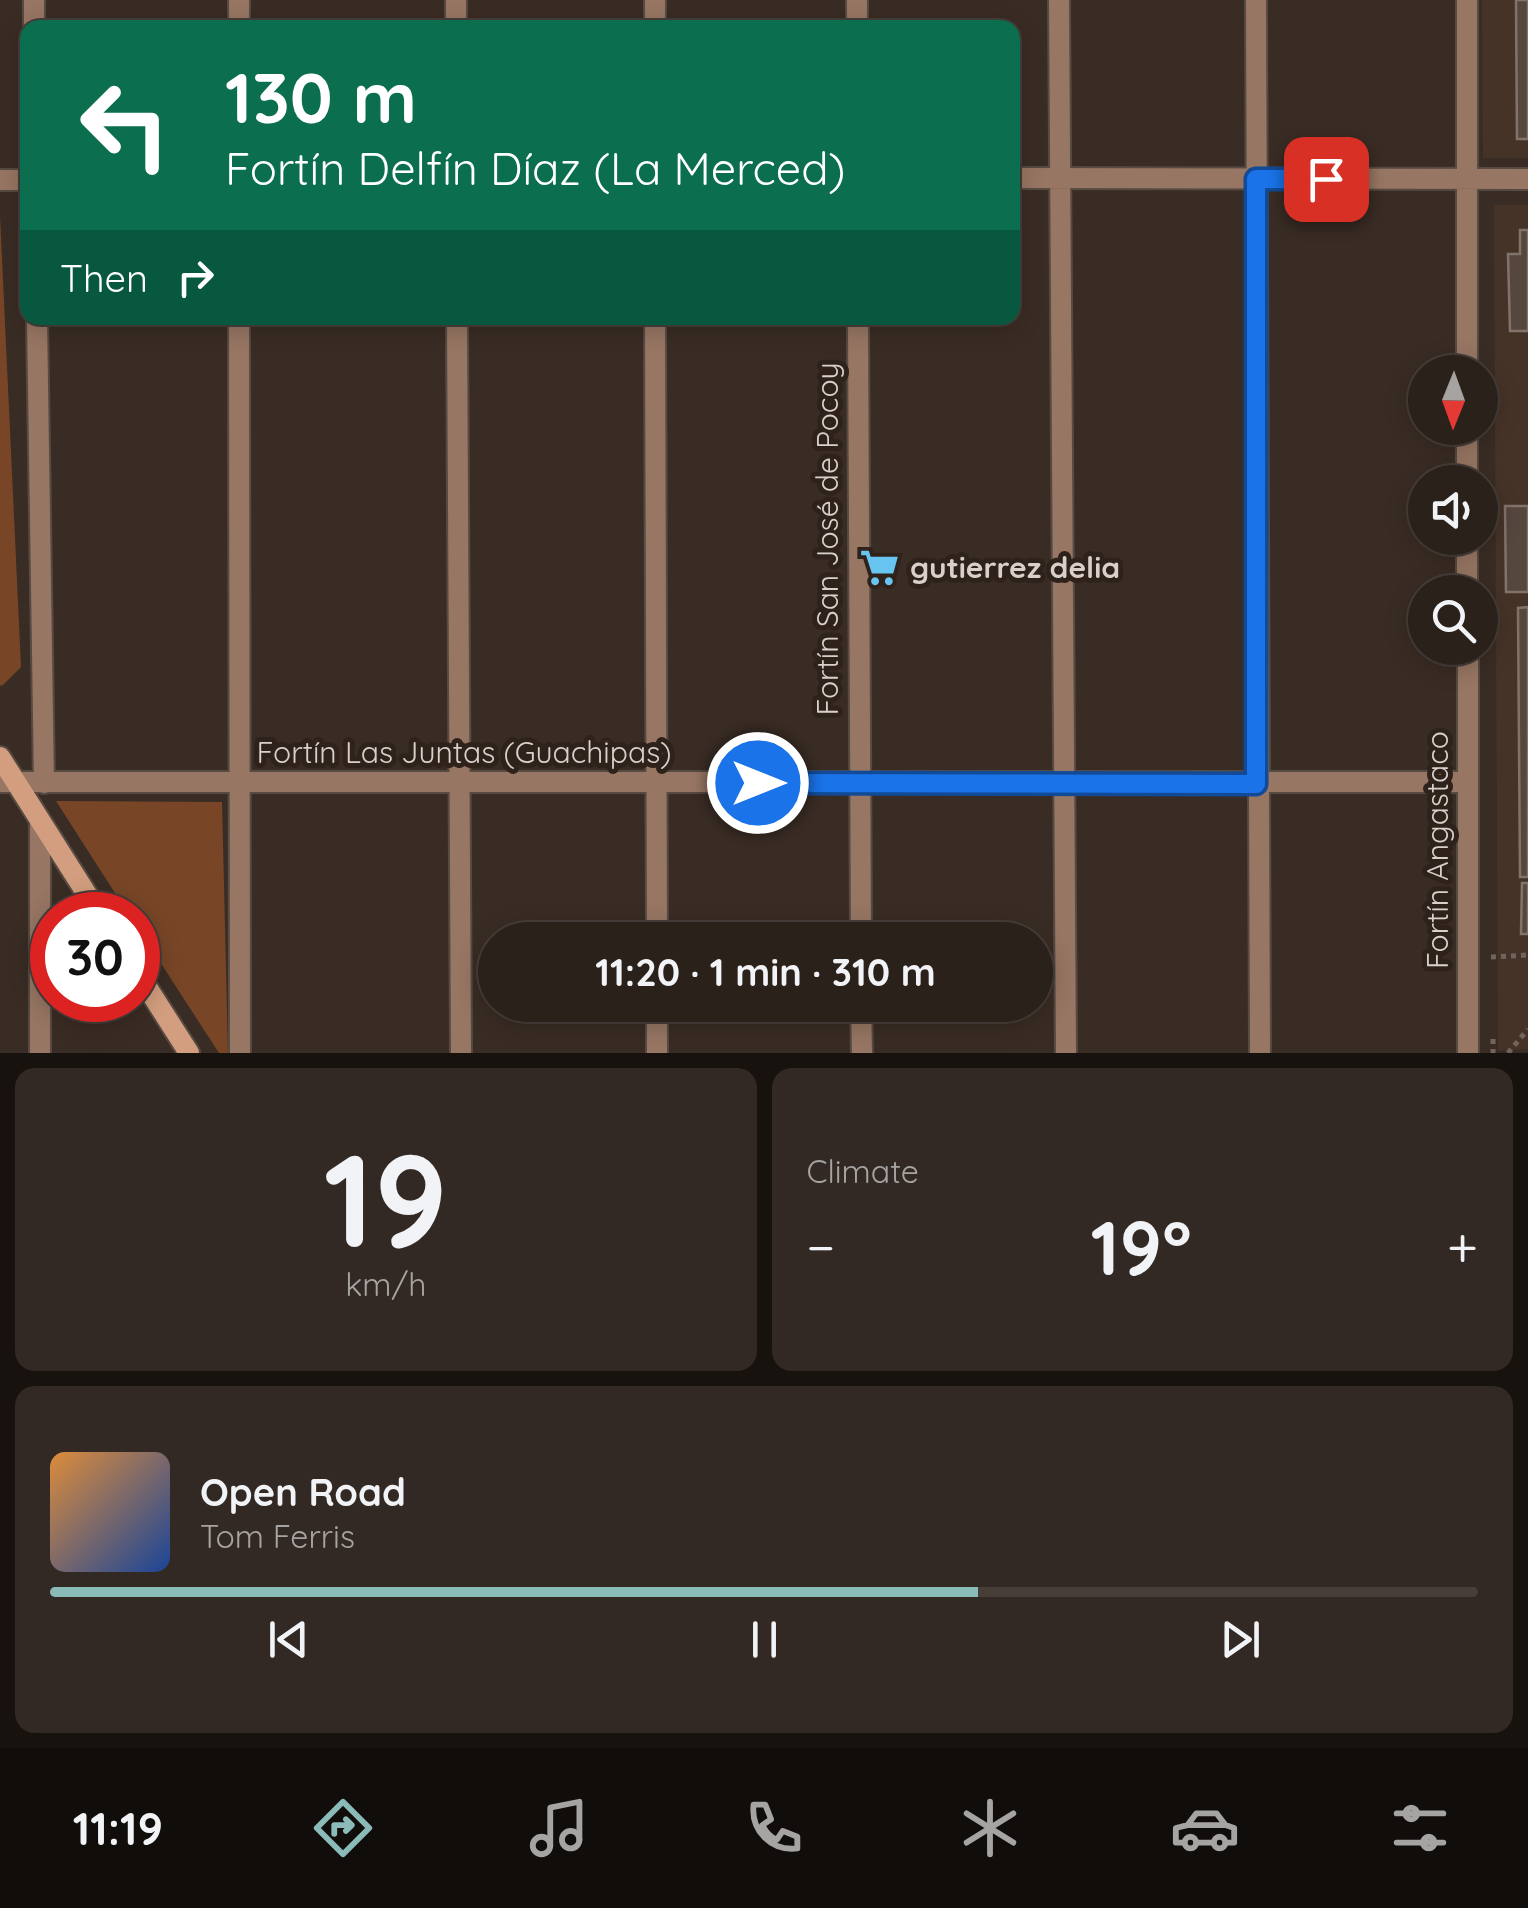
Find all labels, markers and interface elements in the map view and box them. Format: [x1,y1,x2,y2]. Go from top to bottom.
text: 130 m [225,53,417,141]
icon: left [60,60,190,190]
pin [1284,137,1369,222]
text: Fortín Delfín Díaz (La Merced) [225,140,845,196]
icon: arrive [1299,152,1354,207]
icon: right [168,250,223,305]
text: Then [60,254,148,302]
north arrow [1408,355,1498,445]
map controls [1408,355,1498,665]
street label: Fortín San José de Pocoy [808,362,846,716]
button: sound [1408,465,1498,555]
supermarket icon: gutierrez delia [859,547,901,589]
place label: gutierrez delia [910,548,1120,586]
button: search [1408,575,1498,665]
position arrow [706,731,810,835]
street label: Fortín Angastaco [1418,731,1456,969]
street label: Fortín Las Juntas (Guachipas) [257,733,671,771]
speed limit sign: 30 [30,892,160,1022]
text: 11:20 · 1 min · 310 m [595,948,936,996]
text: 19 [324,1117,448,1280]
text: Climate [807,1151,919,1191]
text: 19° [1090,1200,1192,1294]
text: − [807,1212,835,1281]
text: + [1447,1212,1478,1281]
text: km/h [345,1264,426,1304]
text: Open Road [200,1468,406,1516]
text: Tom Ferris [200,1516,355,1556]
icon: previous [261,1612,316,1667]
icon: pause [737,1612,792,1667]
icon: next [1213,1612,1268,1667]
icon: directions [308,1793,378,1863]
icon: music [524,1793,594,1863]
icon: phone [739,1793,809,1863]
icon: climate [955,1793,1025,1863]
icon: car [1170,1793,1240,1863]
icon: filters [1385,1793,1455,1863]
text: 11:19 [73,1800,163,1856]

